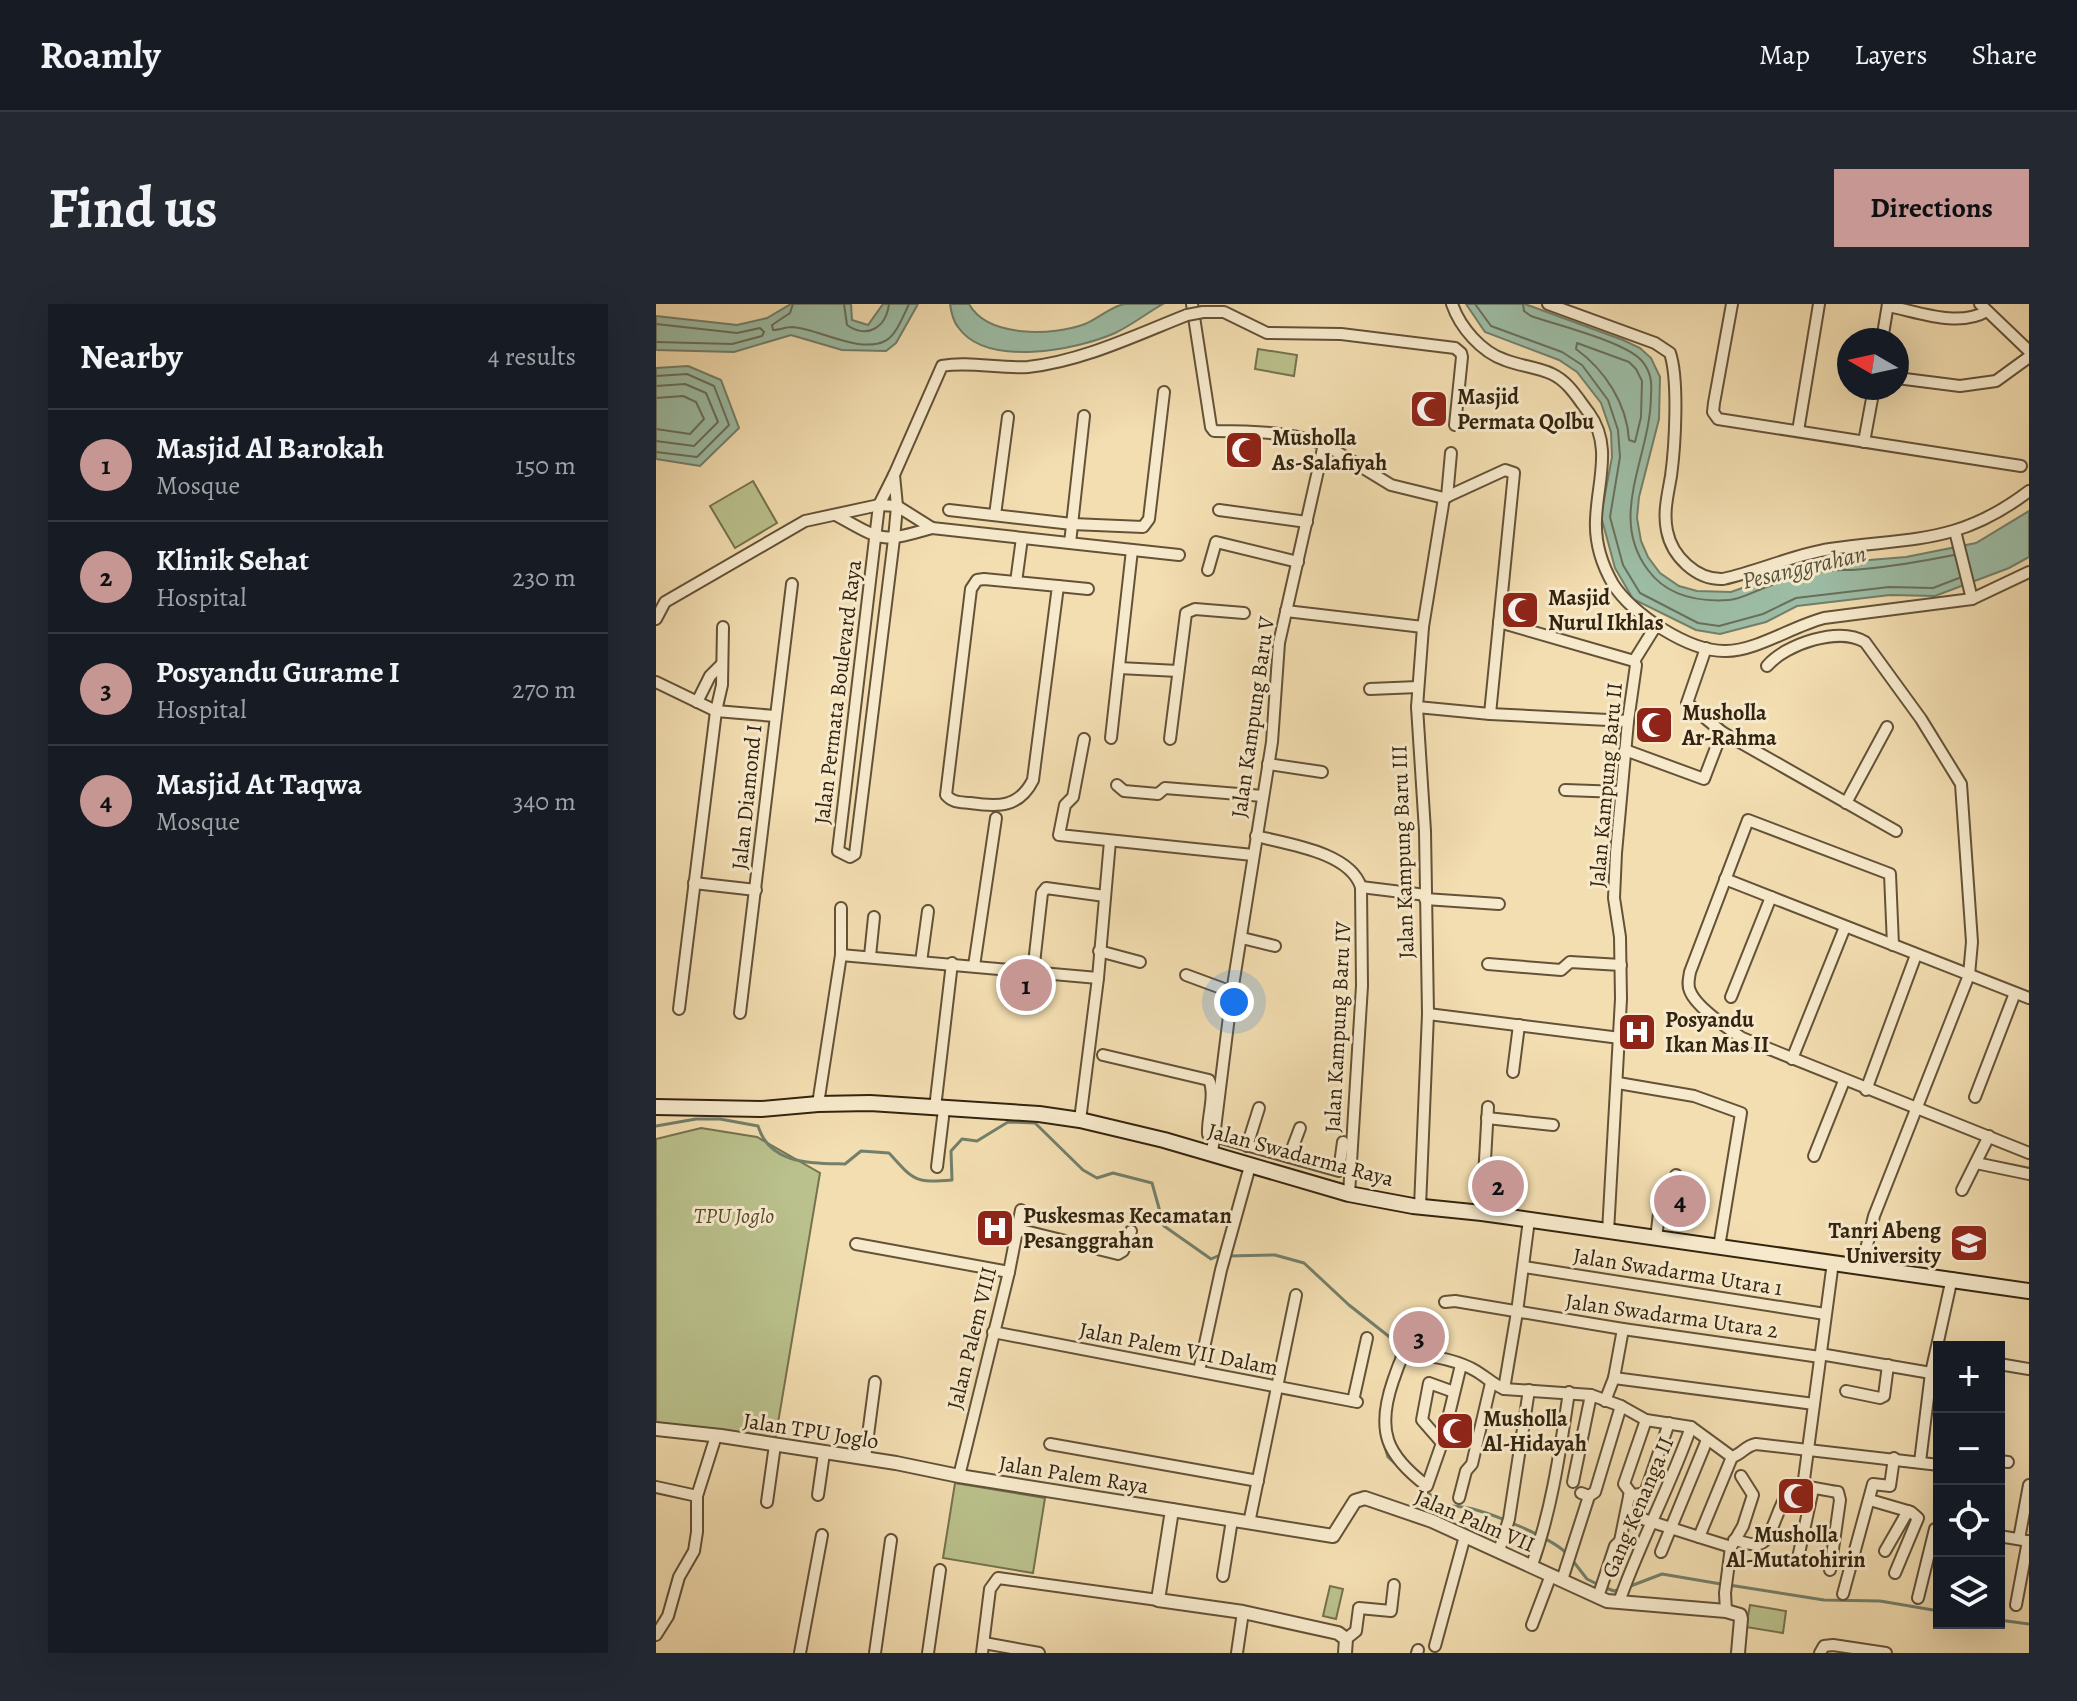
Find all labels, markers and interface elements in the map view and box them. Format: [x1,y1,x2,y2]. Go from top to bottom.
text: Roamly [40,29,161,81]
text: Map [1759,36,1810,74]
text: Layers [1854,36,1927,74]
text: Share [1971,36,2037,74]
button: Directions [1834,169,2029,247]
text: Find us [48,170,218,246]
north arrow [1837,328,1909,400]
text: Nearby [80,333,183,380]
text: 4 results [488,339,576,374]
place label: Masjid Permata Qolbu [1457,382,1595,437]
mosque icon: Masjid Permata Qolbu [1408,388,1450,430]
place label: Musholla As-Salafiyah [1271,423,1387,478]
text: Masjid Al Barokah [156,428,384,468]
mosque icon: Musholla As-Salafiyah [1223,429,1265,471]
text: 1 [101,448,111,483]
text: 150 m [515,448,576,483]
text: Mosque [156,468,240,503]
water label: Pesanggrahan [1739,537,1869,597]
text: Klinik Sehat [156,540,309,580]
street label: Jalan Permata Boulevard Raya [807,557,869,826]
text: 2 [100,560,112,595]
text: 230 m [512,560,576,595]
text: Hospital [156,580,247,615]
place label: Masjid Nurul Ikhlas [1548,583,1664,638]
mosque icon: Masjid Nurul Ikhlas [1499,589,1541,631]
street label: Jalan Kampung Baru V [1224,614,1282,820]
text: Posyandu Gurame I [156,652,400,692]
text: 3 [100,672,112,707]
text: 270 m [512,672,576,707]
street label: Jalan Kampung Baru II [1582,681,1630,889]
text: Hospital [156,692,247,727]
place label: Musholla Ar-Rahma [1681,698,1777,753]
mosque icon: Musholla Ar-Rahma [1633,704,1675,746]
street label: Jalan Diamond I [724,723,770,871]
street label: Jalan Kampung Baru III [1384,745,1422,959]
text: Masjid At Taqwa [156,764,362,804]
text: 4 [100,784,112,819]
text: 340 m [513,784,576,819]
text: Mosque [156,804,240,839]
street label: Jalan Kampung Baru IV [1317,920,1359,1133]
pin: 1 [1000,955,1052,1015]
your location [1214,982,1254,1022]
place label: Posyandu Ikan Mas II [1665,1005,1769,1060]
hospital icon: Posyandu Ikan Mas II [1616,1011,1658,1053]
street label: Jalan Swadarma Raya [1204,1116,1398,1194]
pin: 2 [1472,1156,1524,1216]
pin: 4 [1654,1171,1706,1231]
park label: TPU Joglo [694,1201,774,1231]
place label: Puskesmas Kecamatan Pesanggrahan [1023,1201,1232,1256]
hospital icon: Puskesmas Kecamatan Pesanggrahan [974,1207,1016,1249]
place label: Tanri Abeng University [1828,1216,1942,1271]
school or university icon: Tanri Abeng University [1948,1222,1990,1264]
street label: Jalan Swadarma Utara 1 [1571,1241,1785,1303]
street label: Jalan Palem VIII [940,1264,1004,1413]
street label: Jalan Swadarma Utara 2 [1564,1286,1780,1346]
pin: 3 [1393,1307,1445,1367]
street label: Jalan Palem VII Dalam [1077,1315,1281,1383]
map controls [1933,1341,2005,1629]
button: + [1933,1341,2005,1413]
place label: Musholla Al-Hidayah [1482,1404,1587,1459]
street label: Jalan TPU Joglo [741,1405,881,1457]
mosque icon: Musholla Al-Hidayah [1434,1410,1476,1452]
button: − [1933,1413,2005,1485]
street label: Gang Kenanga II [1595,1432,1681,1583]
street label: Jalan Palem Raya [997,1448,1152,1502]
mosque icon: Musholla Al-Mutatohirin [1775,1475,1817,1517]
street label: Jalan Palm VII [1410,1482,1539,1560]
button: locate [1933,1485,2005,1557]
place label: Musholla Al-Mutatohirin [1725,1520,1866,1575]
button: layers [1933,1557,2005,1629]

